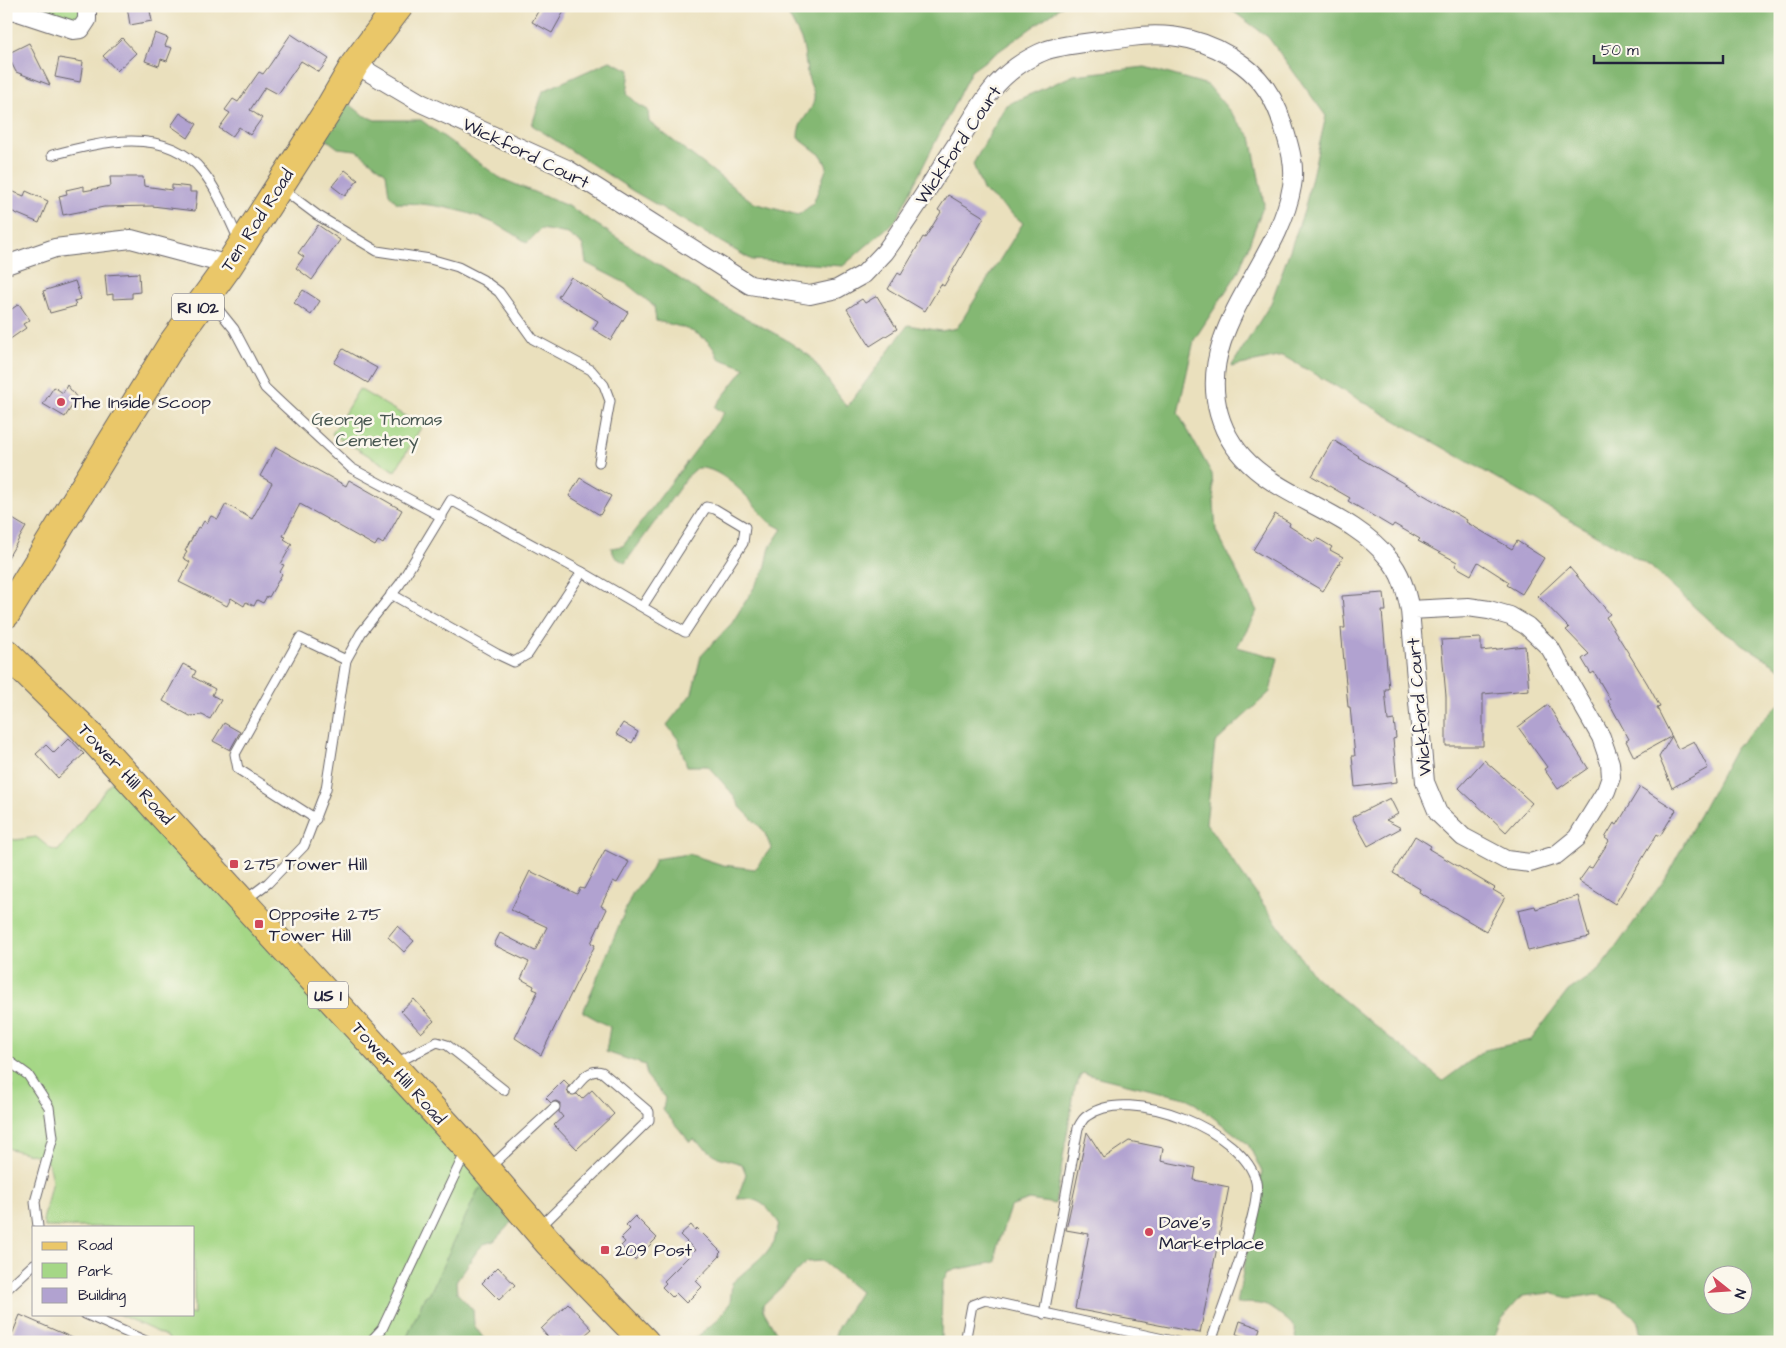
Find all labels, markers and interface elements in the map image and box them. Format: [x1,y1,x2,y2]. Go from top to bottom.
scale bar [1594,32,1722,64]
text: 50 m [1601,40,1639,61]
street label: Wickford Court [909,80,1008,210]
street label: Wickford Court [458,112,594,195]
street label: Ten Rod Road [215,164,300,277]
road number: RI 102 [172,294,224,320]
place label: The Inside Scoop [71,390,211,415]
marker: The Inside Scoop [55,396,67,408]
park label: George Thomas Cemetery [312,407,442,454]
street label: Wickford Court [1401,636,1438,777]
street label: Tower Hill Road [72,718,179,831]
place label: 275 Tower Hill [244,852,368,877]
marker: 275 Tower Hill [228,858,240,870]
place label: Opposite 275 Tower Hill [269,902,382,948]
marker: Opposite 275 Tower Hill [253,918,265,930]
road number: US 1 [308,982,348,1008]
street label: Tower Hill Road [346,1016,452,1130]
place label: Dave's Marketplace [1159,1210,1264,1256]
legend [32,1226,195,1316]
marker: Dave's Marketplace [1143,1226,1155,1238]
text: Road [78,1235,113,1256]
place label: 209 Post [615,1238,693,1263]
marker: 209 Post [599,1244,611,1256]
text: Park [78,1261,113,1282]
north arrow [1704,1266,1754,1316]
text: Building [78,1285,126,1307]
text: N [1729,1286,1750,1301]

